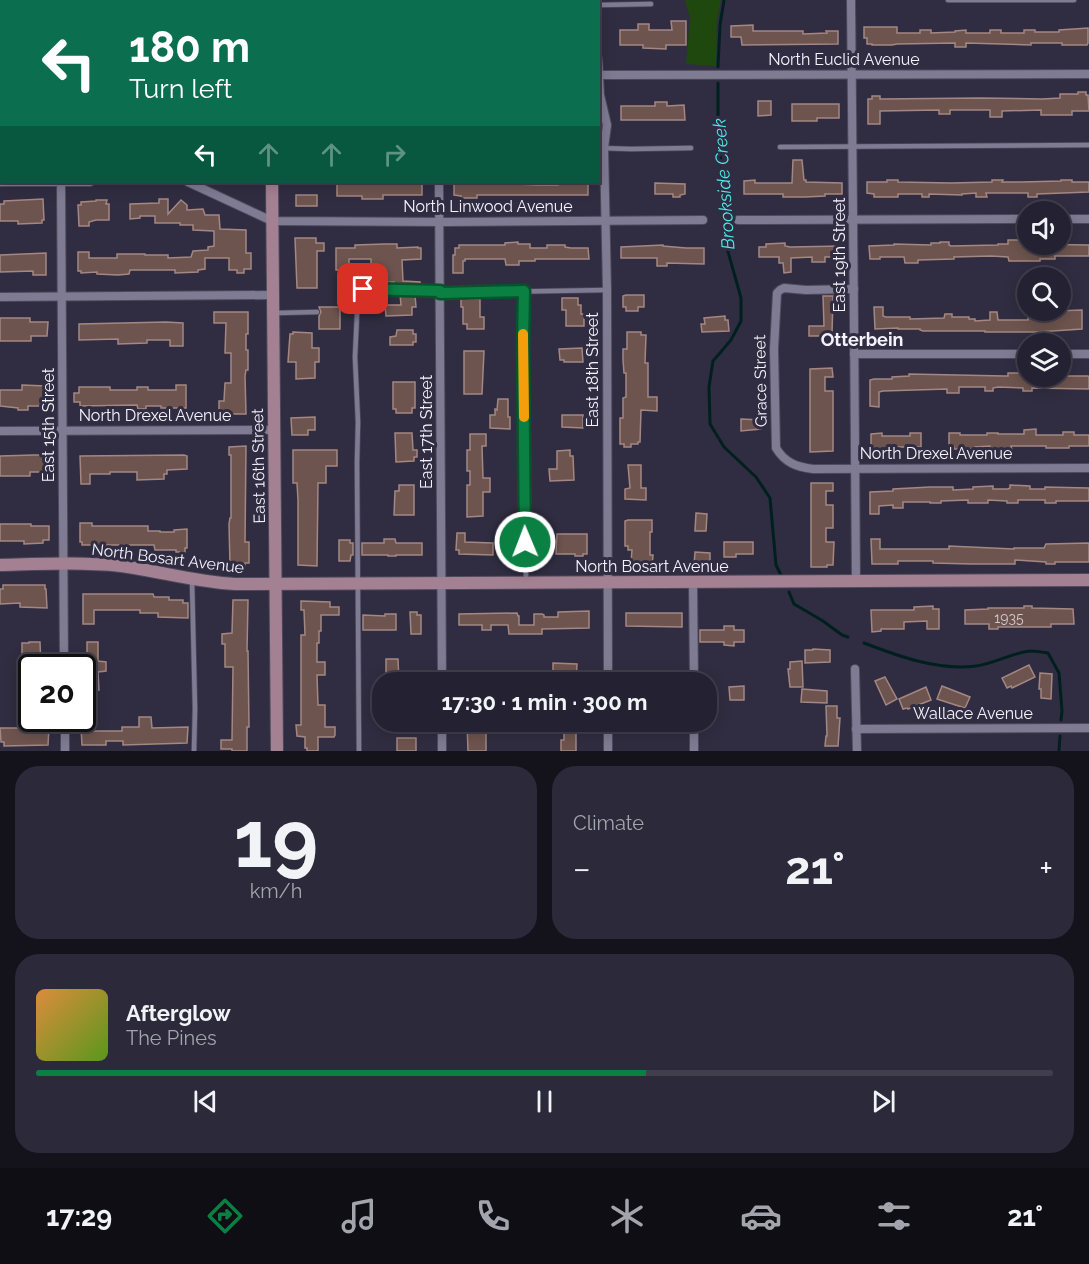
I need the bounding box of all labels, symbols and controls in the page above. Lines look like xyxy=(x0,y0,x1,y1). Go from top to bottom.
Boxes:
text: 180 m xyxy=(129,23,250,72)
icon: left xyxy=(30,24,108,102)
street label: North Euclid Avenue xyxy=(768,50,920,69)
text: Turn left xyxy=(129,73,232,104)
water label: Brookside Creek xyxy=(708,117,739,250)
icon: left xyxy=(189,138,222,171)
icon: ahead xyxy=(252,138,285,171)
icon: ahead xyxy=(315,138,348,171)
icon: right xyxy=(378,138,411,171)
street label: North Linwood Avenue xyxy=(403,197,573,216)
street label: East 19th Street xyxy=(830,197,849,312)
map controls xyxy=(1017,201,1071,387)
button: sound xyxy=(1017,201,1071,255)
pin xyxy=(337,263,388,314)
button: search xyxy=(1017,267,1071,321)
icon: arrive xyxy=(346,272,379,305)
street label: East 18th Street xyxy=(583,312,602,428)
district label: Otterbein xyxy=(821,329,903,350)
button: layers xyxy=(1017,333,1071,387)
street label: Grace Street xyxy=(750,334,771,427)
street label: East 15th Street xyxy=(39,367,58,482)
street label: East 17th Street xyxy=(417,374,436,489)
street label: North Drexel Avenue xyxy=(79,406,231,425)
street label: East 16th Street xyxy=(248,408,269,524)
street label: North Drexel Avenue xyxy=(860,444,1012,463)
position arrow xyxy=(493,510,557,574)
street label: North Bosart Avenue xyxy=(91,540,245,577)
street label: North Bosart Avenue xyxy=(575,557,729,576)
house number: 1935 xyxy=(994,610,1024,626)
speed limit sign: 20 xyxy=(18,654,96,732)
text: 17:30 · 1 min · 300 m xyxy=(441,689,648,715)
street label: Wallace Avenue xyxy=(913,704,1033,723)
text: 19 xyxy=(234,794,318,885)
text: Climate xyxy=(573,811,644,835)
text: 21° xyxy=(785,842,845,895)
text: − xyxy=(573,849,591,888)
text: + xyxy=(1039,849,1053,888)
text: km/h xyxy=(250,879,302,903)
text: Afterglow xyxy=(126,1000,231,1026)
text: The Pines xyxy=(126,1026,217,1050)
icon: previous xyxy=(189,1085,222,1118)
icon: pause xyxy=(528,1085,561,1118)
icon: next xyxy=(867,1085,900,1118)
icon: directions xyxy=(204,1195,246,1237)
icon: music xyxy=(338,1195,380,1237)
icon: phone xyxy=(472,1195,514,1237)
icon: climate xyxy=(606,1195,648,1237)
icon: car xyxy=(740,1195,782,1237)
icon: filters xyxy=(873,1195,915,1237)
text: 17:29 xyxy=(46,1201,112,1232)
text: 21° xyxy=(1007,1201,1043,1232)

